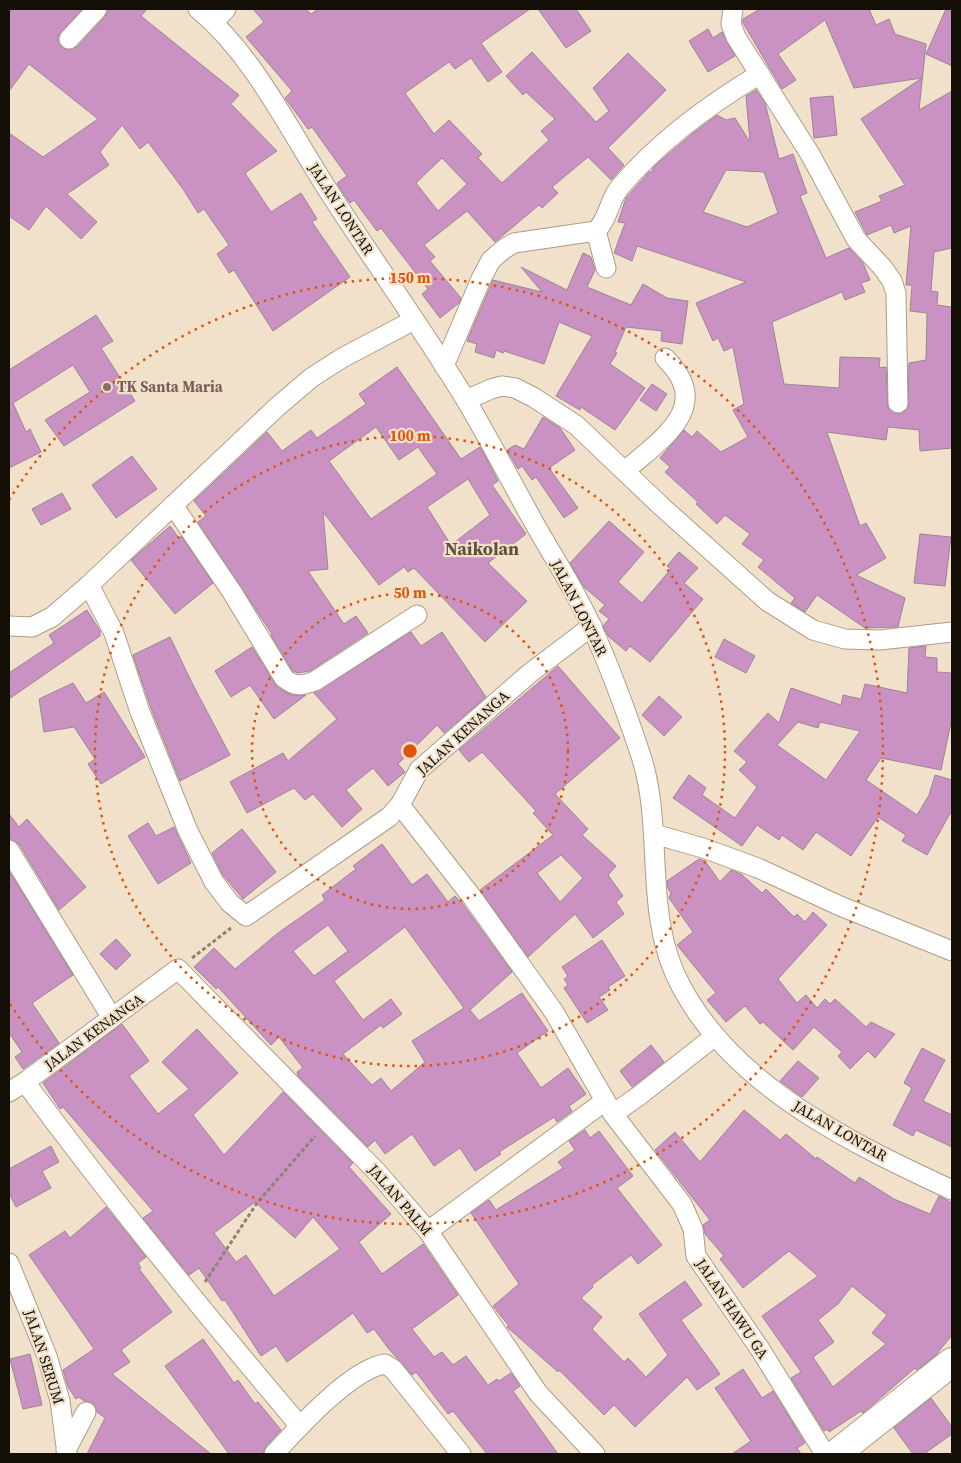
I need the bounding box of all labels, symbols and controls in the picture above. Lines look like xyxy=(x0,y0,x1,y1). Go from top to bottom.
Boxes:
street label: JALAN LONTAR xyxy=(303,158,379,259)
text: 150 m xyxy=(389,267,431,288)
place label: TK Santa Maria xyxy=(117,376,224,397)
marker: TK Santa Maria xyxy=(101,381,113,393)
text: 100 m xyxy=(389,425,431,446)
district label: Naikolan xyxy=(445,536,519,561)
street label: JALAN LONTAR xyxy=(546,555,613,660)
text: 50 m xyxy=(393,582,427,603)
street label: JALAN KENANGA xyxy=(411,685,514,781)
centre of rings xyxy=(401,742,419,760)
street label: JALAN KENANGA xyxy=(39,988,148,1075)
street label: JALAN LONTAR xyxy=(788,1095,891,1166)
street label: JALAN PALM xyxy=(363,1159,437,1240)
street label: JALAN HAWU GA xyxy=(690,1253,774,1363)
street label: JALAN SERUM xyxy=(19,1306,70,1407)

